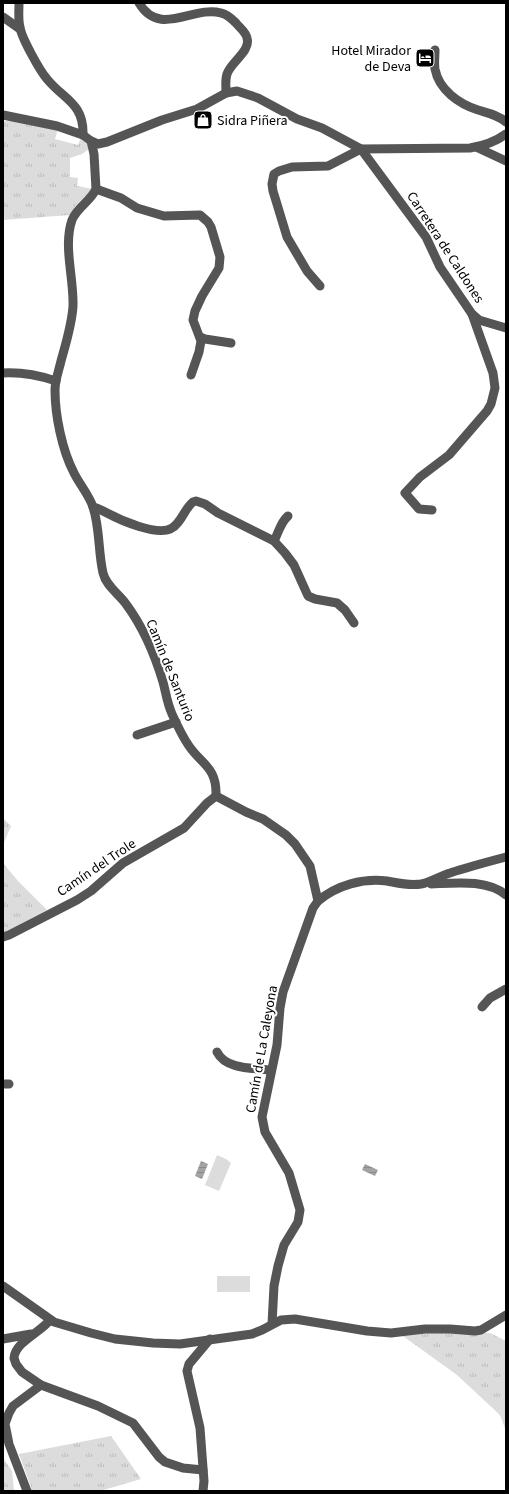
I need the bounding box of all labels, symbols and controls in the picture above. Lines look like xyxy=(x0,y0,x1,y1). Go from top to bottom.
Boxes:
place label: Hotel Mirador de Deva xyxy=(331,41,411,77)
hotel icon: Hotel Mirador de Deva xyxy=(414,47,436,69)
shop icon: Sidra Piñera xyxy=(192,109,214,131)
place label: Sidra Piñera xyxy=(217,111,288,131)
street label: Carretera de Caldones xyxy=(402,188,489,307)
street label: Camín de Santurio xyxy=(140,616,200,724)
street label: Camín del Trole xyxy=(53,834,140,902)
street label: Camín de La Caleyona xyxy=(241,984,283,1115)

